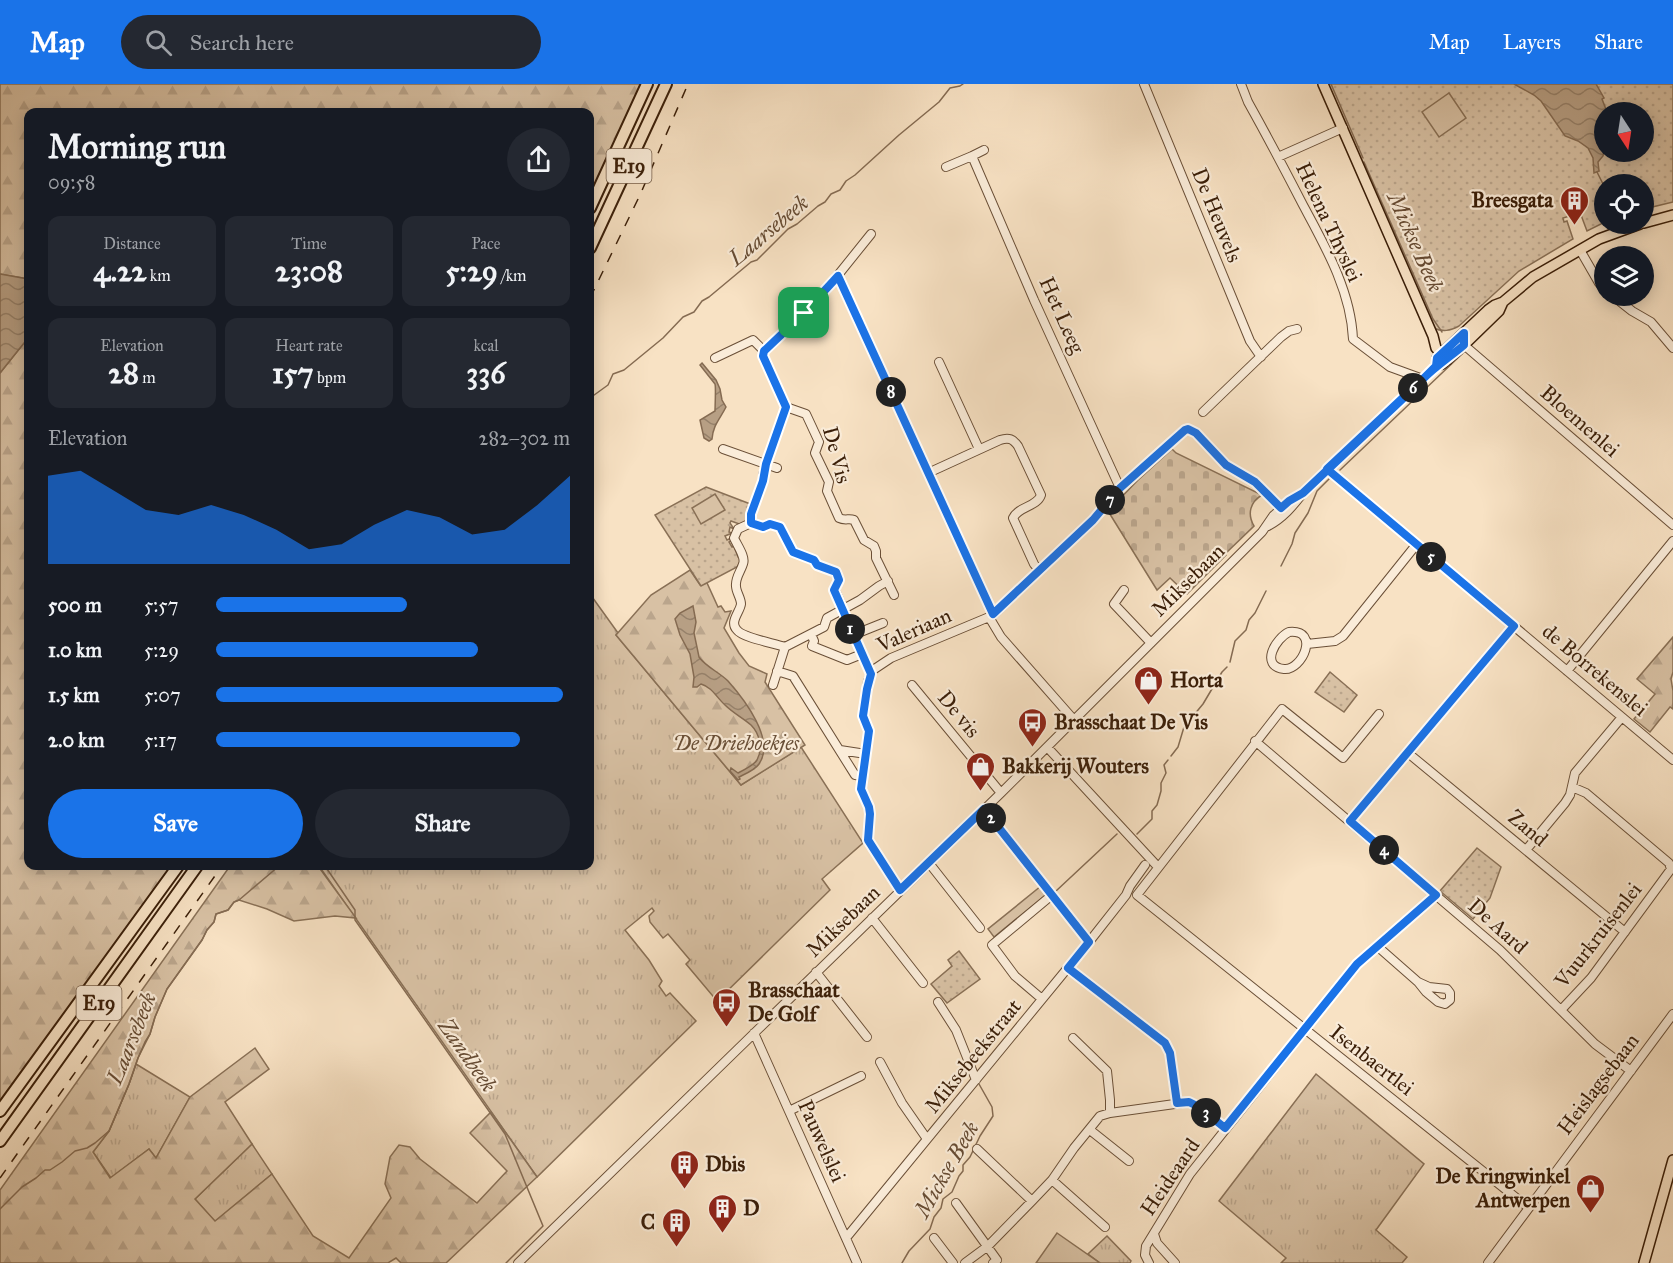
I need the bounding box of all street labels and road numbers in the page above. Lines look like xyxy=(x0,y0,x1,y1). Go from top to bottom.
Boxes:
road number: E19 xyxy=(606,149,652,183)
street label: Helena Thyslei xyxy=(1290,158,1368,286)
street label: De Heuvels xyxy=(1186,164,1248,266)
street label: Het Leeg xyxy=(1034,273,1091,358)
street label: Bloemenlei xyxy=(1535,379,1625,463)
street label: De Vis xyxy=(817,424,857,486)
street label: Miksebaan xyxy=(1146,538,1230,622)
street label: Valeriaan xyxy=(872,602,955,658)
street label: de Borrekenslei xyxy=(1537,618,1653,722)
street label: De vis xyxy=(932,685,986,743)
street label: Zand xyxy=(1503,804,1554,852)
street label: Vuurkruisenlei xyxy=(1548,877,1647,994)
street label: Miksebaan xyxy=(801,879,885,963)
street label: De Aard xyxy=(1463,893,1533,960)
road number: E19 xyxy=(76,986,122,1020)
street label: Miksebeekstraat xyxy=(919,993,1027,1118)
street label: Isenbaertlei xyxy=(1325,1019,1419,1101)
street label: Heislagsebaan xyxy=(1551,1028,1645,1140)
street label: Pauwelslei xyxy=(792,1096,852,1186)
street label: Heideaard xyxy=(1135,1133,1206,1221)

